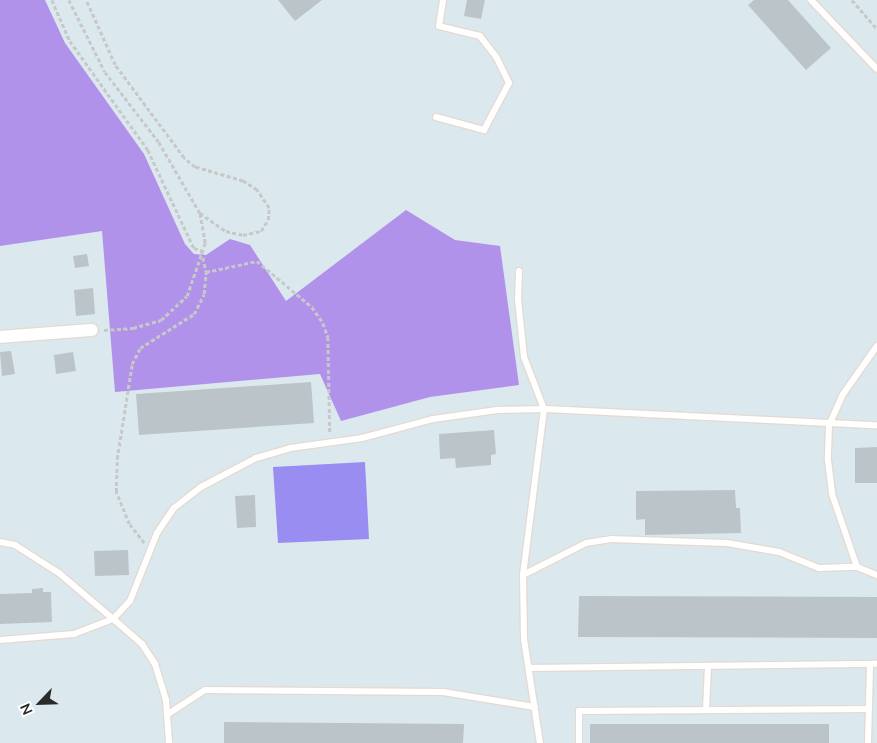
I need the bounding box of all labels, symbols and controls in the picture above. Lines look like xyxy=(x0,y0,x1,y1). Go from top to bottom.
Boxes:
north arrow xyxy=(15,678,65,728)
text: N xyxy=(16,701,37,718)

